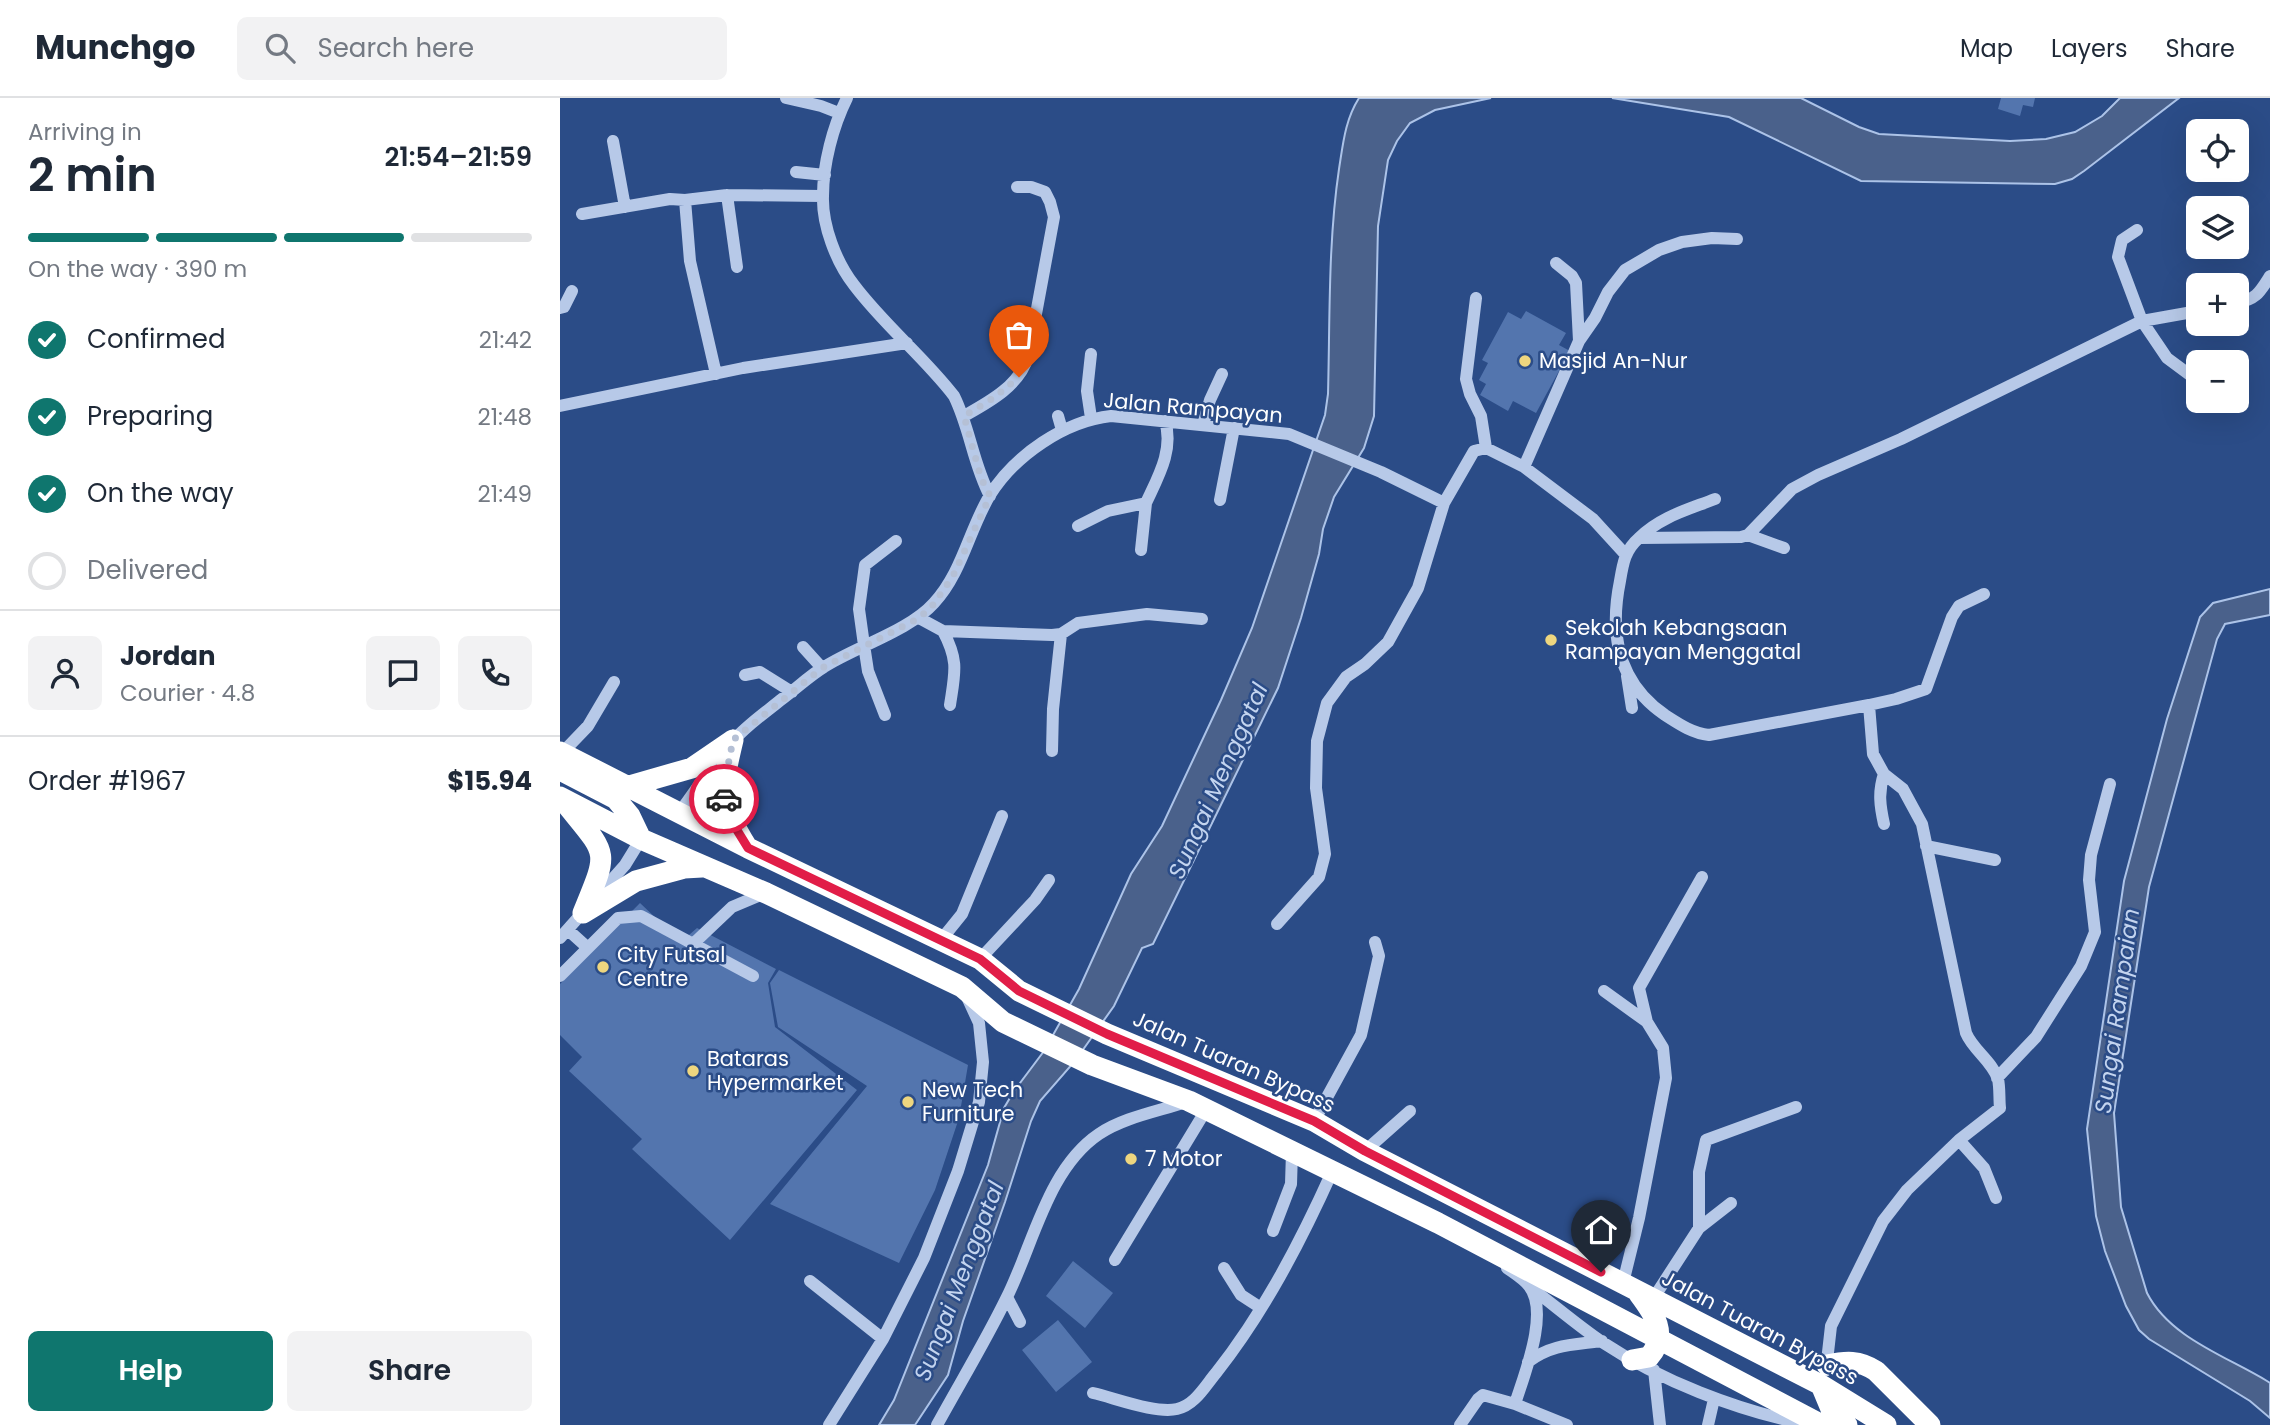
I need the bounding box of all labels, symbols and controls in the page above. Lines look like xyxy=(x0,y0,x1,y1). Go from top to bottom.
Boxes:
search box xyxy=(237,17,727,80)
text: Munchgo xyxy=(35,24,195,71)
icon: search xyxy=(261,29,299,67)
text: Search here xyxy=(317,30,474,66)
text: Map xyxy=(1960,32,2013,65)
text: Layers xyxy=(2051,32,2127,65)
text: Share xyxy=(2165,32,2235,65)
text: Arriving in xyxy=(28,116,142,148)
map controls xyxy=(2186,119,2249,413)
button: locate xyxy=(2186,119,2249,182)
text: 21:54–21:59 xyxy=(384,139,532,175)
text: 2 min xyxy=(28,143,157,207)
button: layers xyxy=(2186,196,2249,259)
text: On the way · 390 m xyxy=(28,253,247,285)
button: + xyxy=(2186,273,2249,336)
pin xyxy=(989,305,1049,377)
icon: bag xyxy=(1000,316,1038,354)
icon: check xyxy=(28,321,66,359)
text: Confirmed xyxy=(87,321,225,357)
text: 21:42 xyxy=(479,324,532,356)
place label: Masjid An-Nur xyxy=(1539,346,1688,375)
button: − xyxy=(2186,350,2249,413)
marker: Masjid An-Nur xyxy=(1517,353,1533,369)
street label: Jalan Rampayan xyxy=(1102,385,1284,430)
icon: check xyxy=(28,398,66,436)
text: Preparing xyxy=(87,398,213,434)
text: 21:48 xyxy=(478,401,532,433)
icon: check xyxy=(28,475,66,513)
text: On the way xyxy=(87,475,234,511)
text: 21:49 xyxy=(478,478,532,510)
text: Delivered xyxy=(87,552,208,588)
place label: Sekolah Kebangsaan Rampayan Menggatal xyxy=(1565,613,1801,666)
marker: Sekolah Kebangsaan Rampayan Menggatal xyxy=(1543,632,1559,648)
button: person xyxy=(28,636,102,710)
button: chat xyxy=(366,636,440,710)
button: phone xyxy=(458,636,532,710)
text: Jordan xyxy=(120,638,216,674)
text: Courier · 4.8 xyxy=(120,677,255,709)
water label: Sungai Menggatal xyxy=(1160,678,1276,884)
text: Order #1967 xyxy=(28,763,186,799)
text: $15.94 xyxy=(447,763,532,799)
courier xyxy=(689,764,759,834)
icon: car xyxy=(705,780,743,818)
water label: Sungai Rampaian xyxy=(2087,906,2147,1116)
place label: City Futsal Centre xyxy=(617,940,725,993)
marker: City Futsal Centre xyxy=(595,959,611,975)
street label: Jalan Tuaran Bypass xyxy=(1128,1004,1340,1119)
place label: Bataras Hypermarket xyxy=(707,1044,844,1097)
marker: Bataras Hypermarket xyxy=(685,1063,701,1079)
place label: New Tech Furniture xyxy=(922,1075,1023,1128)
marker: New Tech Furniture xyxy=(900,1094,916,1110)
place label: 7 Motor xyxy=(1145,1144,1223,1173)
marker: 7 Motor xyxy=(1123,1151,1139,1167)
water label: Sungai Menggatal xyxy=(906,1176,1012,1385)
pin xyxy=(1571,1200,1631,1272)
icon: home xyxy=(1582,1211,1620,1249)
street label: Jalan Tuaran Bypass xyxy=(1657,1263,1864,1392)
button: Help xyxy=(28,1331,273,1411)
button: Share xyxy=(287,1331,532,1411)

